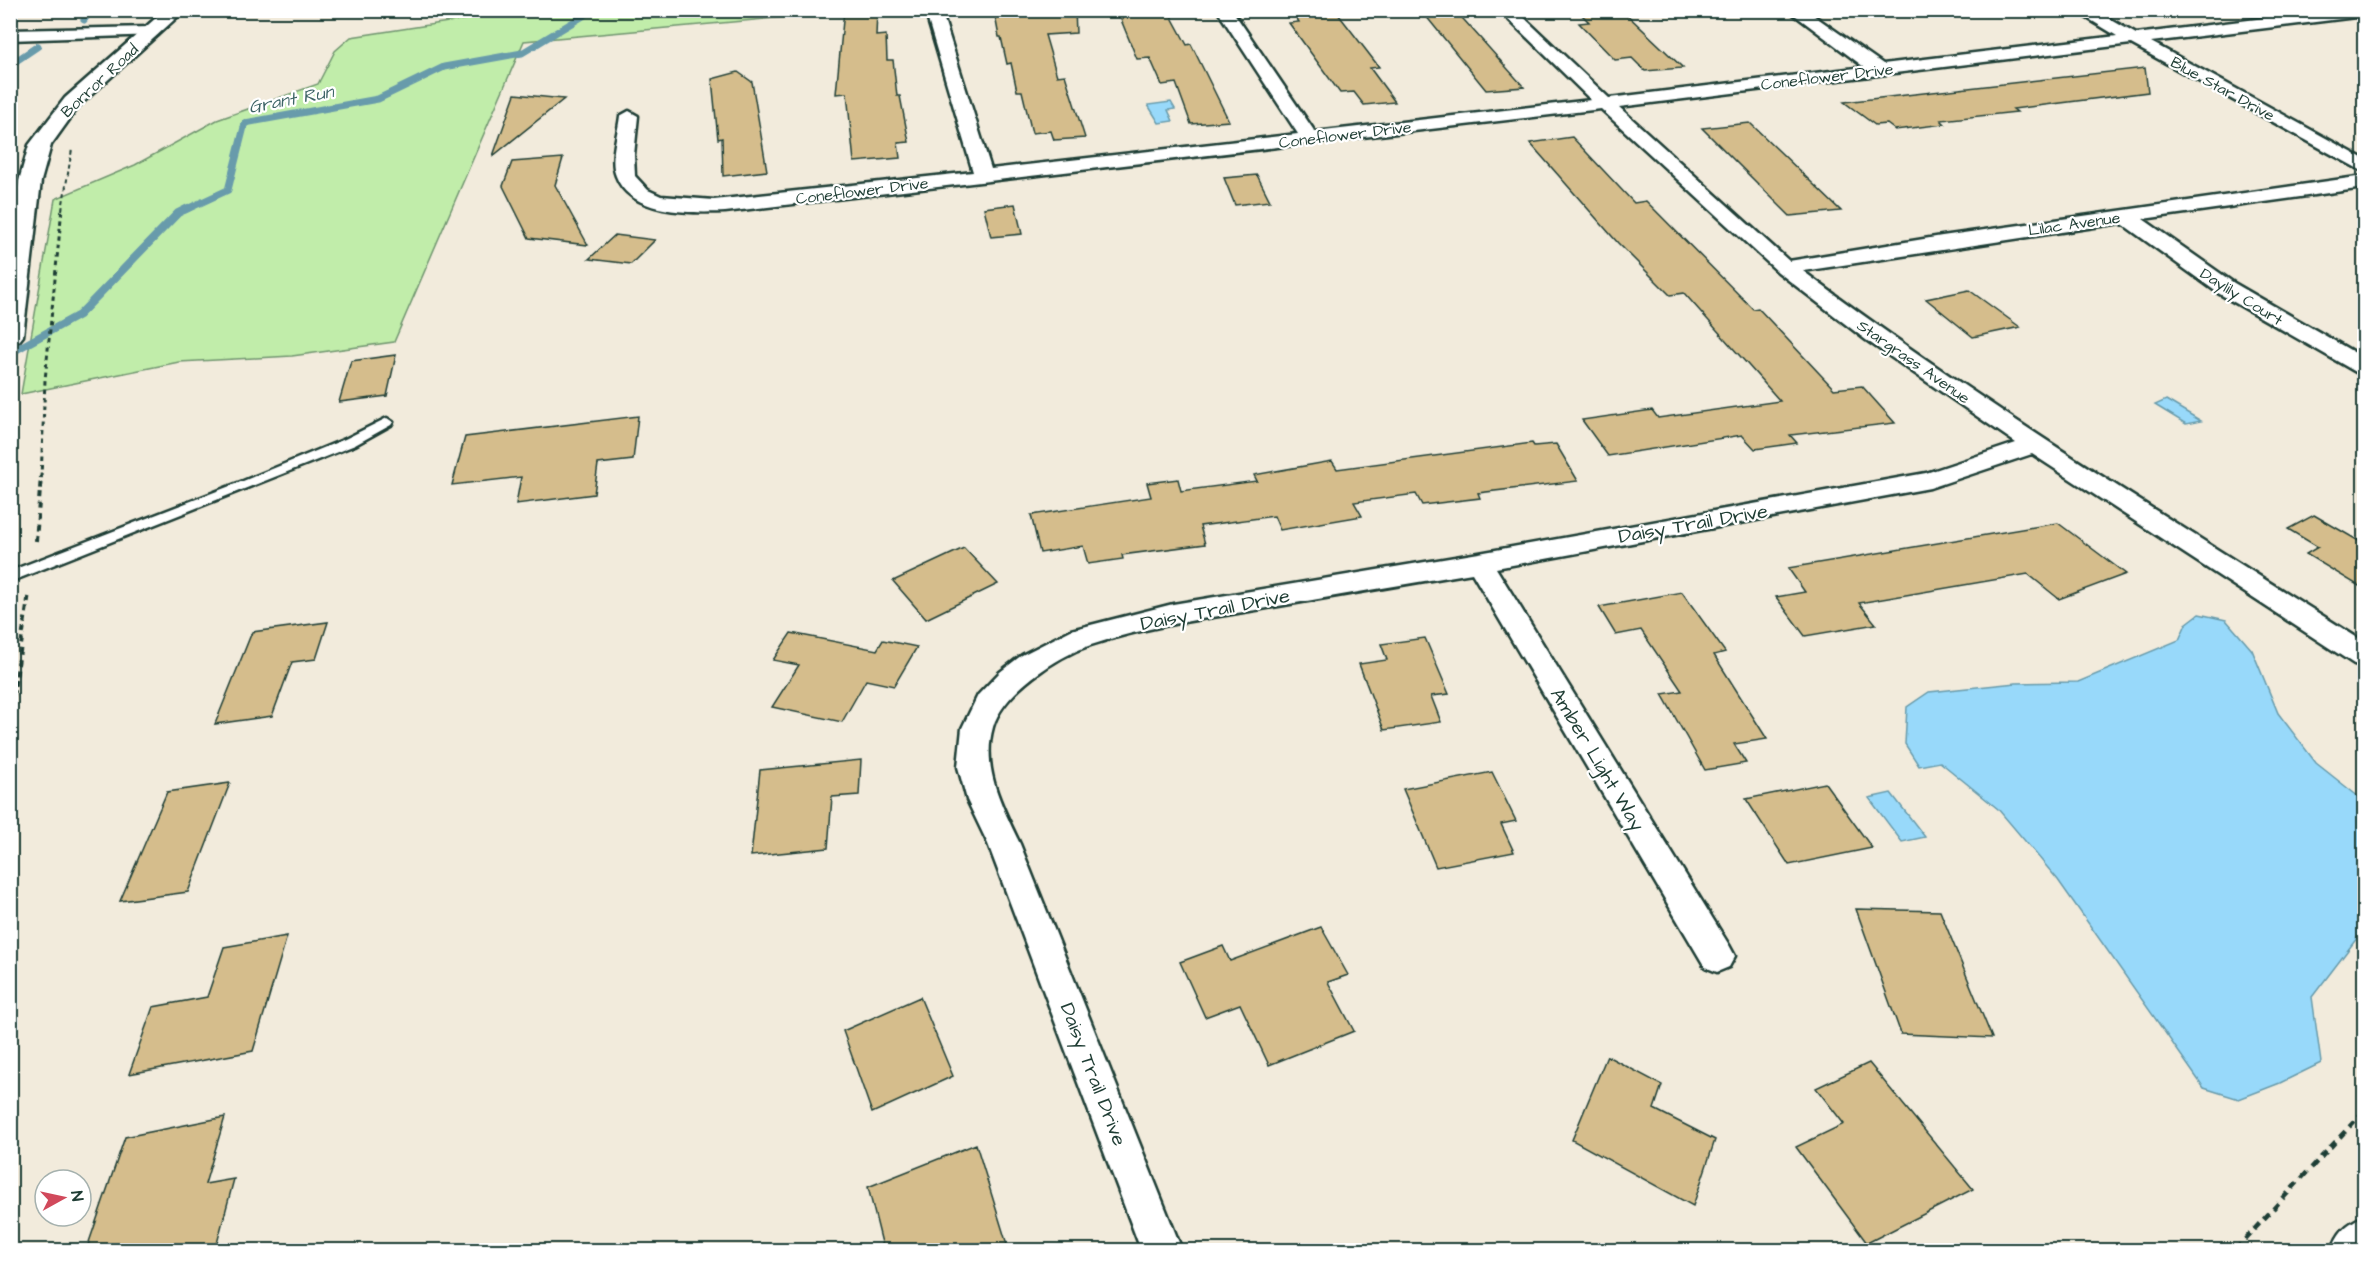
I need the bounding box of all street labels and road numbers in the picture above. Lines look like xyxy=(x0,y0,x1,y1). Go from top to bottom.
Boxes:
street label: Borror Road xyxy=(56,39,143,123)
street label: Blue Star Drive xyxy=(2167,51,2279,127)
street label: Coneflower Drive xyxy=(1760,58,1895,96)
street label: Coneflower Drive xyxy=(1278,116,1413,154)
street label: Coneflower Drive xyxy=(795,172,930,210)
street label: Lilac Avenue xyxy=(2027,207,2122,241)
street label: Daylily Court xyxy=(2195,263,2287,332)
street label: Stargrass Avenue xyxy=(1852,315,1975,410)
street label: Daisy Trail Drive xyxy=(1616,497,1770,552)
street label: Daisy Trail Drive xyxy=(1138,582,1292,639)
street label: Amber Light Way xyxy=(1542,683,1651,837)
street label: Daisy Trail Drive xyxy=(1052,999,1133,1151)

